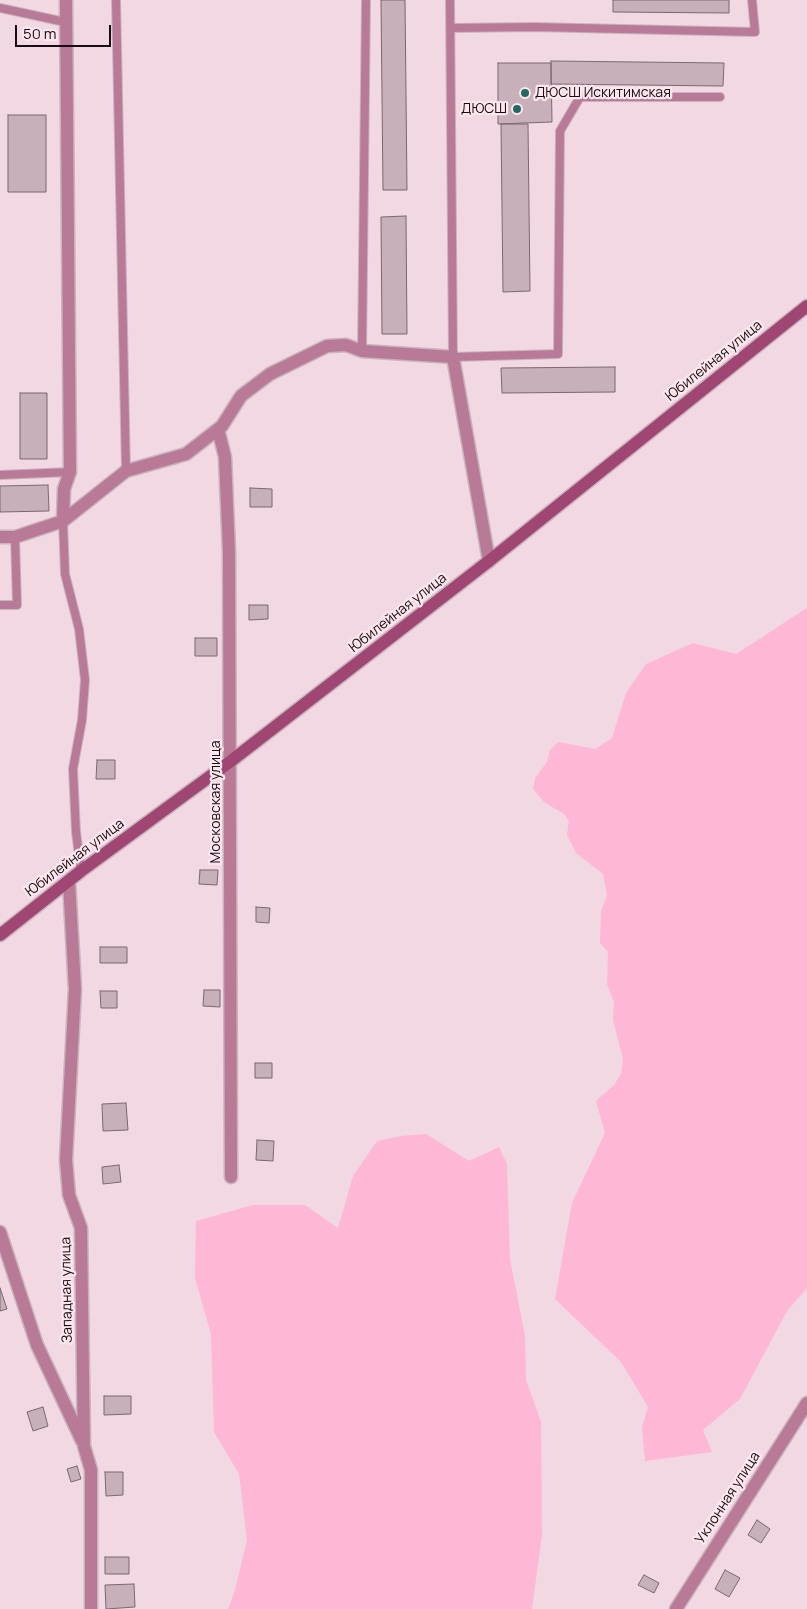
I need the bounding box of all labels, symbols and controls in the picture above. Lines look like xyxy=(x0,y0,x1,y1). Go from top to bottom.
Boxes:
scale bar xyxy=(18,15,114,47)
text: 50 m xyxy=(23,23,57,44)
place label: ДЮСШ Искитимская xyxy=(535,85,671,101)
marker: ДЮСШ Искитимская xyxy=(519,87,531,99)
place label: ДЮСШ xyxy=(461,101,507,117)
marker: ДЮСШ xyxy=(511,103,523,115)
street label: Юбилейная улица xyxy=(662,317,766,405)
street label: Юбилейная улица xyxy=(346,570,450,656)
street label: Московская улица xyxy=(208,741,224,863)
street label: Юбилейная улица xyxy=(22,815,128,901)
street label: Западная улица xyxy=(58,1237,76,1343)
street label: Уклонная улица xyxy=(692,1449,764,1547)

